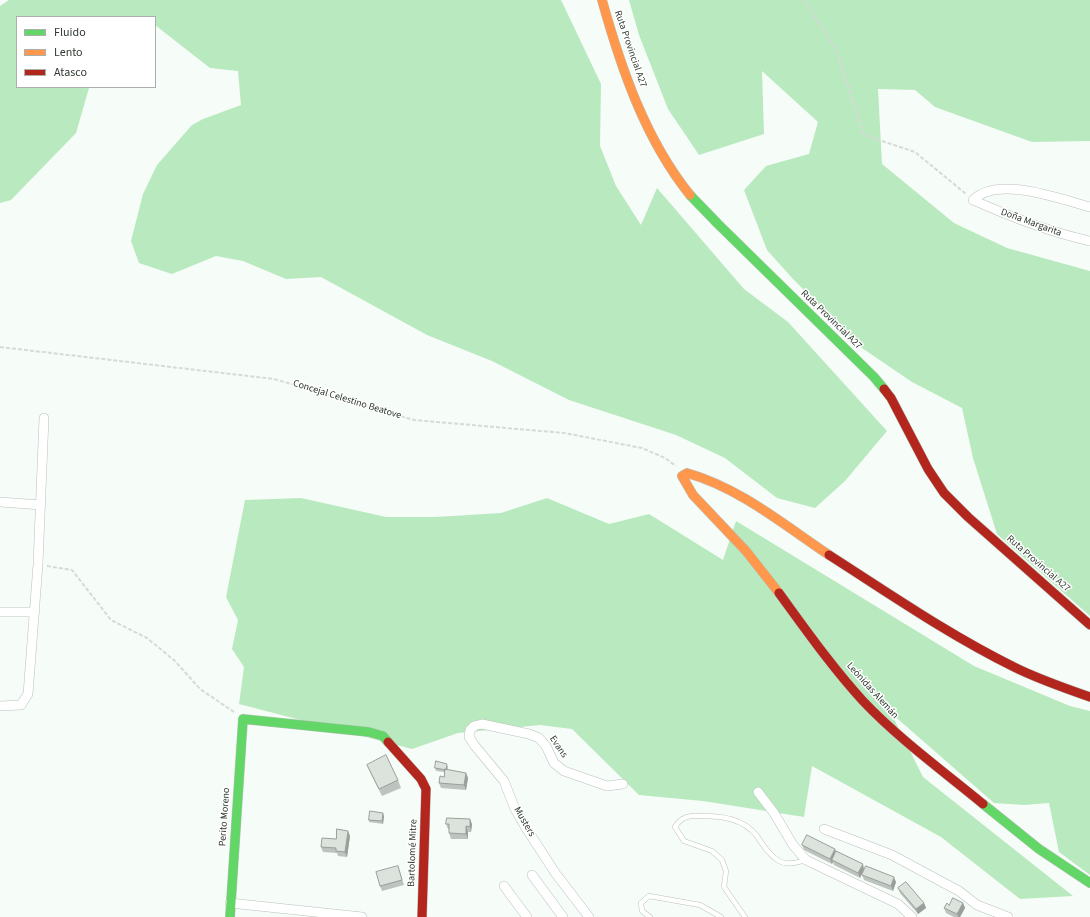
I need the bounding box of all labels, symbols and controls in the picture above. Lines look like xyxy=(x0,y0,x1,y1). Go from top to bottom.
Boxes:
street label: Ruta Provincial A27 xyxy=(611,9,649,89)
legend xyxy=(16,16,156,88)
text: Fluido xyxy=(54,24,86,41)
text: Lento xyxy=(54,44,83,61)
text: Atasco xyxy=(54,64,87,81)
street label: Doña Margarita xyxy=(999,206,1063,240)
street label: Ruta Provincial A27 xyxy=(798,288,864,352)
street label: Concejal Celestino Beatove xyxy=(291,378,403,422)
street label: Ruta Provincial A27 xyxy=(1004,533,1072,595)
street label: Leónidas Alemán xyxy=(844,660,900,722)
street label: Evans xyxy=(546,734,570,760)
street label: Perito Moreno xyxy=(217,787,233,847)
street label: Musters xyxy=(511,805,537,839)
street label: Bartolomé Mitre xyxy=(406,819,420,887)

